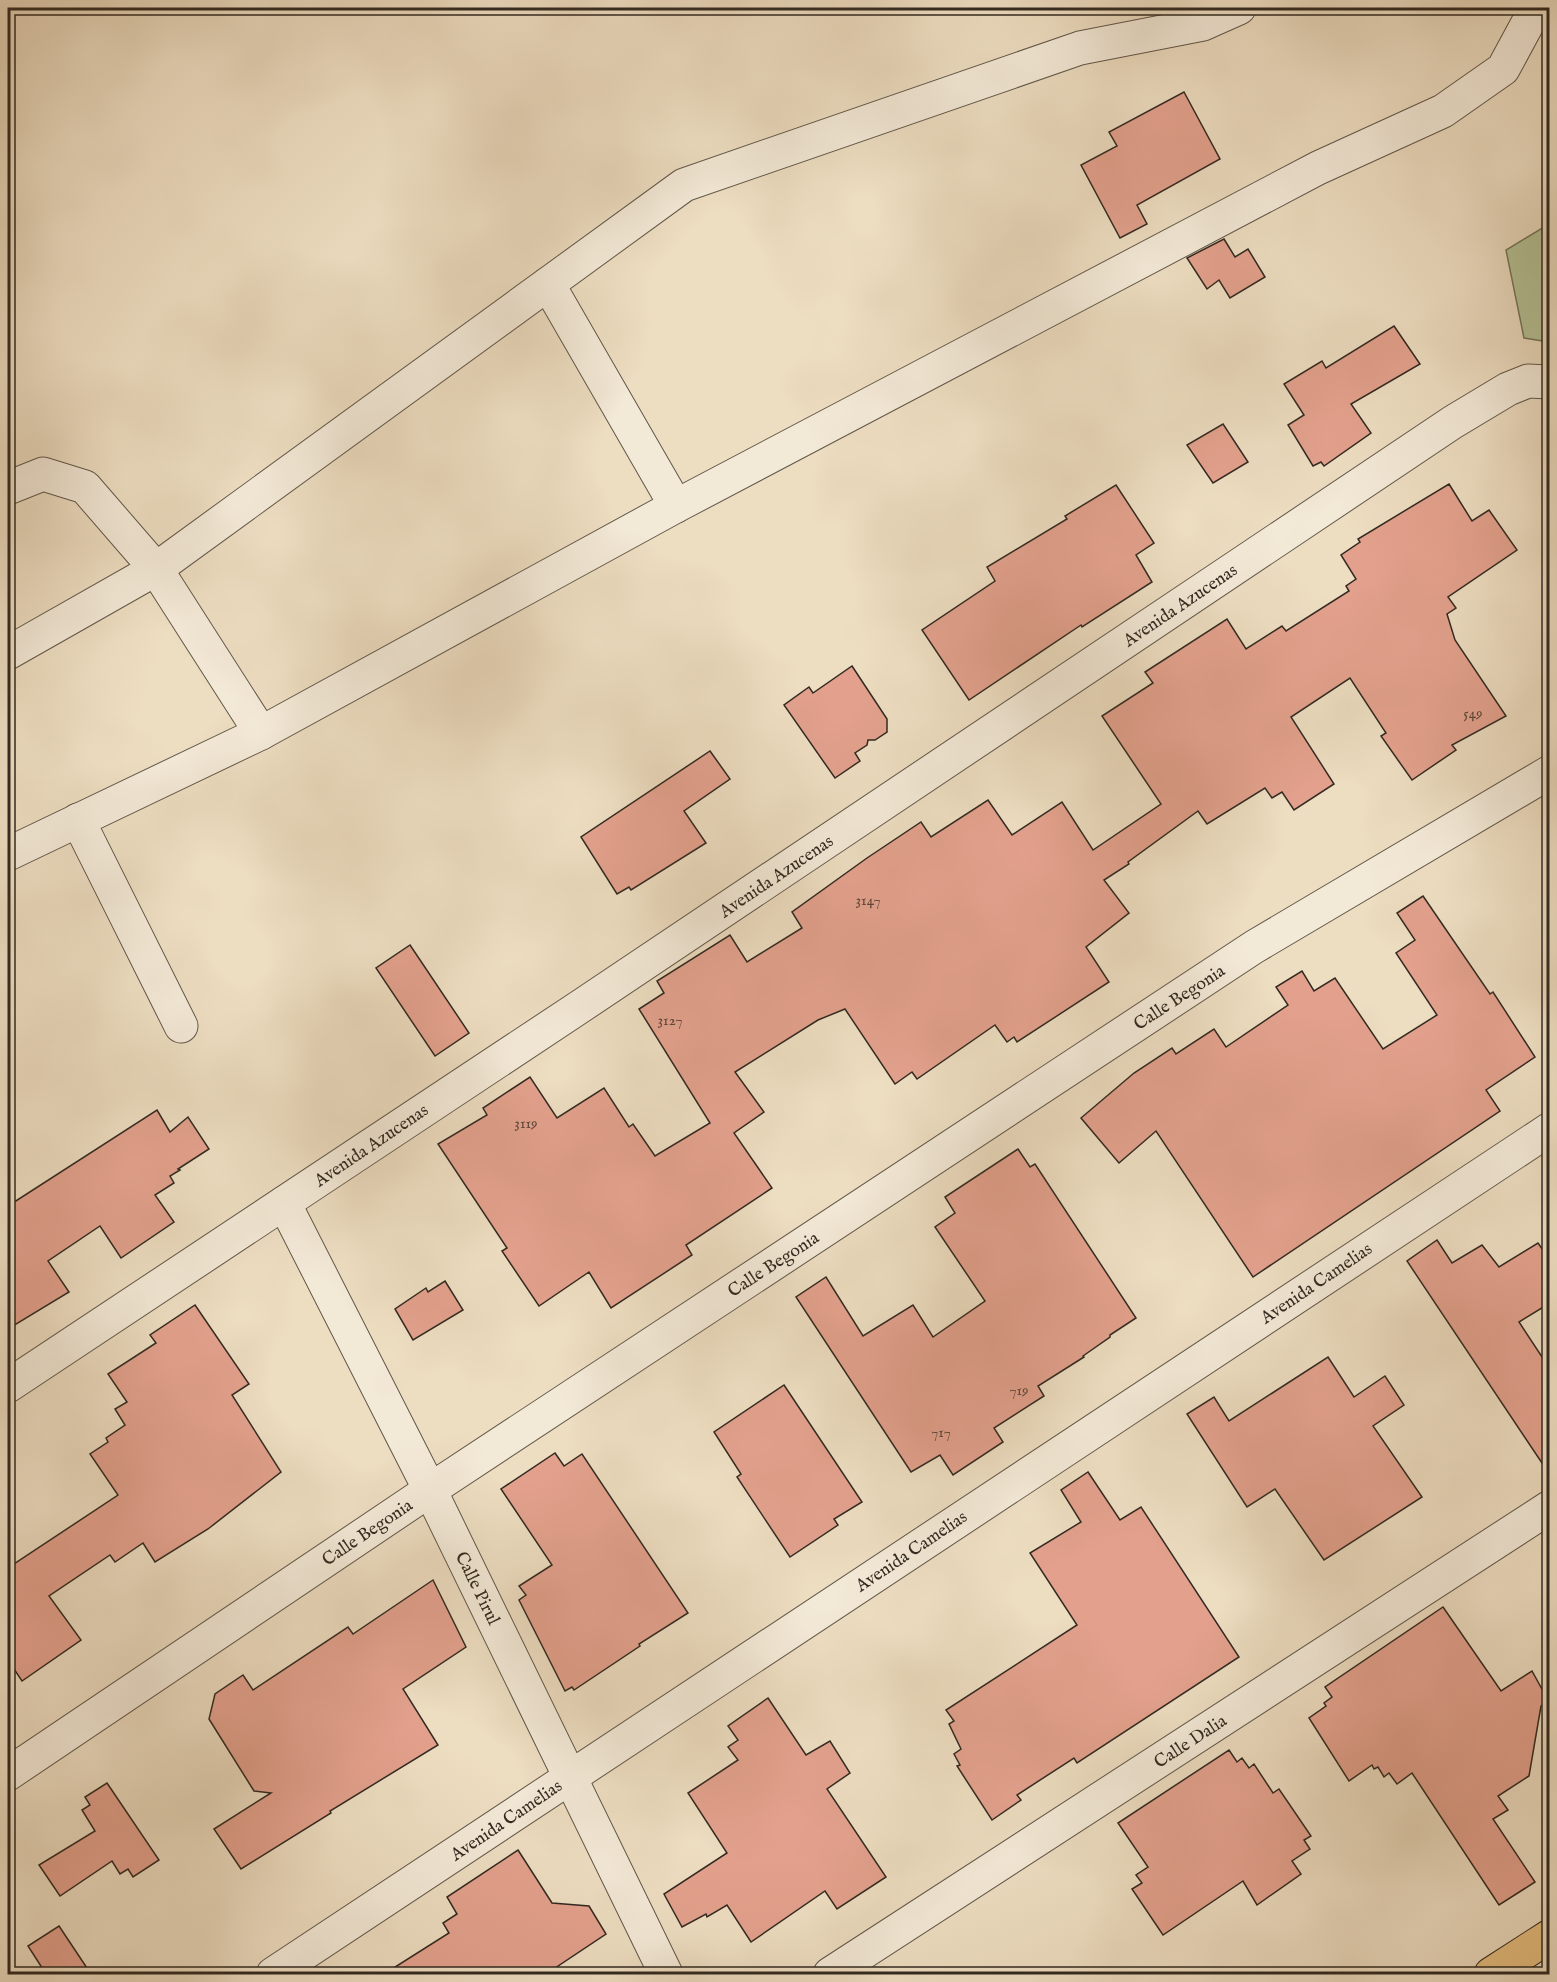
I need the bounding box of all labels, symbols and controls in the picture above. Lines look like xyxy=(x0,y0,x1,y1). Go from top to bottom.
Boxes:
street label: Avenida Azucenas xyxy=(1118,559,1242,654)
house number: 549 xyxy=(1463,704,1483,723)
street label: Avenida Azucenas xyxy=(714,830,838,925)
house number: 3147 xyxy=(855,891,881,910)
street label: Calle Begonia xyxy=(1130,960,1230,1036)
house number: 3127 xyxy=(657,1011,683,1030)
street label: Avenida Azucenas xyxy=(309,1099,433,1194)
house number: 3119 xyxy=(514,1114,538,1133)
street label: Calle Begonia xyxy=(724,1227,824,1303)
street label: Avenida Camelias xyxy=(1256,1238,1377,1331)
house number: 719 xyxy=(1009,1381,1029,1400)
house number: 717 xyxy=(931,1423,951,1442)
street label: Calle Begonia xyxy=(318,1494,418,1572)
street label: Avenida Camelias xyxy=(851,1506,972,1599)
street label: Calle Pirul xyxy=(449,1548,504,1629)
street label: Calle Dalia xyxy=(1150,1710,1232,1774)
street label: Avenida Camelias xyxy=(446,1775,567,1868)

